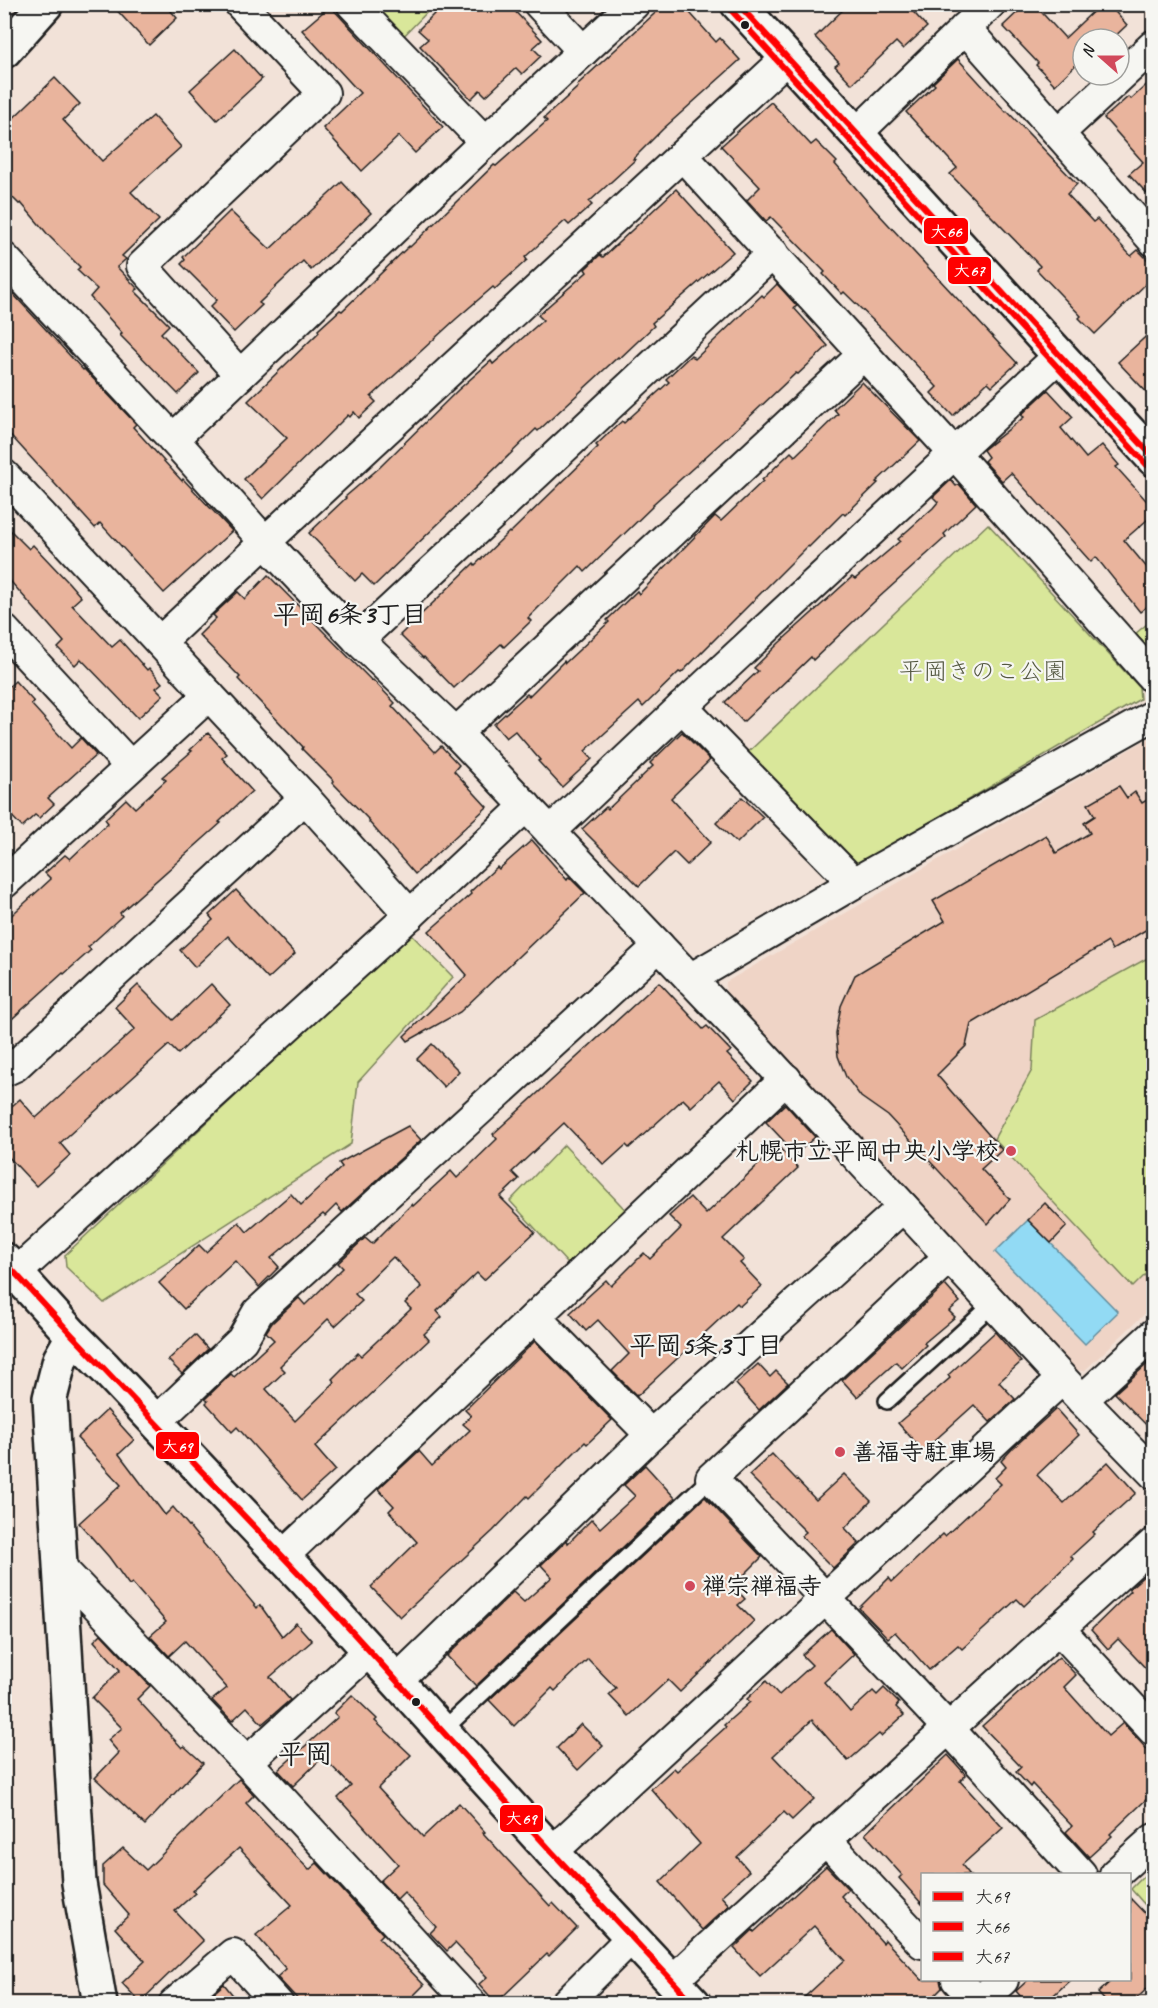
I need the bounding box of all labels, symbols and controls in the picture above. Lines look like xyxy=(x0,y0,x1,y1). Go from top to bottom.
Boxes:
unlabelled marker xyxy=(739,19,751,31)
north arrow xyxy=(1071,27,1131,87)
text: N xyxy=(1077,41,1100,60)
line badge: 大66 xyxy=(923,217,969,245)
text: 大66 xyxy=(930,222,963,242)
line badge: 大67 xyxy=(947,256,992,285)
text: 大67 xyxy=(954,261,986,281)
district label: 平岡6条3丁目 xyxy=(273,598,427,631)
park label: 平岡きのこ公園 xyxy=(899,656,1067,686)
place label: 札幌市立平岡中央小学校 xyxy=(735,1136,999,1166)
marker: 札幌市立平岡中央小学校 xyxy=(1004,1144,1018,1158)
district label: 平岡5条3丁目 xyxy=(630,1329,782,1362)
line badge: 大69 xyxy=(155,1431,200,1460)
text: 大69 xyxy=(162,1437,194,1457)
place label: 善福寺駐車場 xyxy=(852,1437,996,1467)
marker: 善福寺駐車場 xyxy=(833,1445,847,1459)
place label: 禅宗禅福寺 xyxy=(702,1571,822,1601)
marker: 禅宗禅福寺 xyxy=(683,1579,697,1593)
unlabelled marker xyxy=(410,1696,422,1708)
district label: 平岡 xyxy=(278,1737,332,1771)
line badge: 大69 xyxy=(499,1804,544,1833)
text: 大69 xyxy=(506,1809,538,1829)
legend xyxy=(921,1873,1131,1981)
text: 大69 xyxy=(975,1886,1011,1908)
text: 大66 xyxy=(975,1916,1010,1938)
text: 大67 xyxy=(975,1946,1010,1968)

